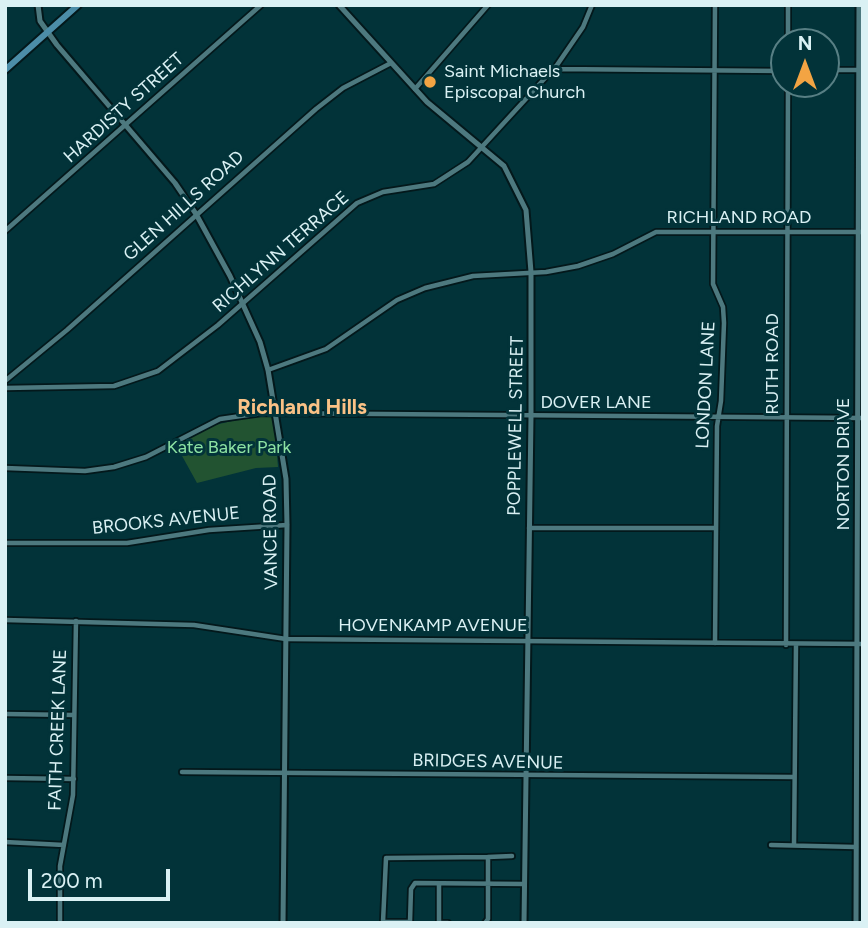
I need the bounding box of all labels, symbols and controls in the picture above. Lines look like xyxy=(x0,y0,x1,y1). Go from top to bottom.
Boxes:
north arrow xyxy=(770,28,840,98)
text: N xyxy=(798,32,812,55)
street label: HARDISTY STREET xyxy=(60,48,188,168)
place label: Saint Michaels Episcopal Church xyxy=(444,61,585,104)
marker: Saint Michaels Episcopal Church xyxy=(422,74,438,90)
street label: GLEN HILLS ROAD xyxy=(119,146,249,266)
street label: RICHLYNN TERRACE xyxy=(208,187,354,317)
street label: RICHLAND ROAD xyxy=(667,207,811,229)
street label: RUTH ROAD xyxy=(762,313,784,415)
street label: LONDON LANE xyxy=(692,321,720,449)
street label: POPPLEWELL STREET xyxy=(504,336,528,516)
street label: DOVER LANE xyxy=(540,392,652,414)
district label: Richland Hills xyxy=(237,395,367,421)
street label: NORTON DRIVE xyxy=(833,397,855,531)
park label: Kate Baker Park xyxy=(167,437,291,459)
street label: VANCE ROAD xyxy=(259,474,283,590)
street label: BROOKS AVENUE xyxy=(91,502,241,540)
street label: HOVENKAMP AVENUE xyxy=(338,615,528,637)
street label: FAITH CREEK LANE xyxy=(44,649,72,811)
street label: BRIDGES AVENUE xyxy=(412,750,564,774)
scale bar xyxy=(32,855,173,899)
text: 200 m xyxy=(41,868,103,893)

